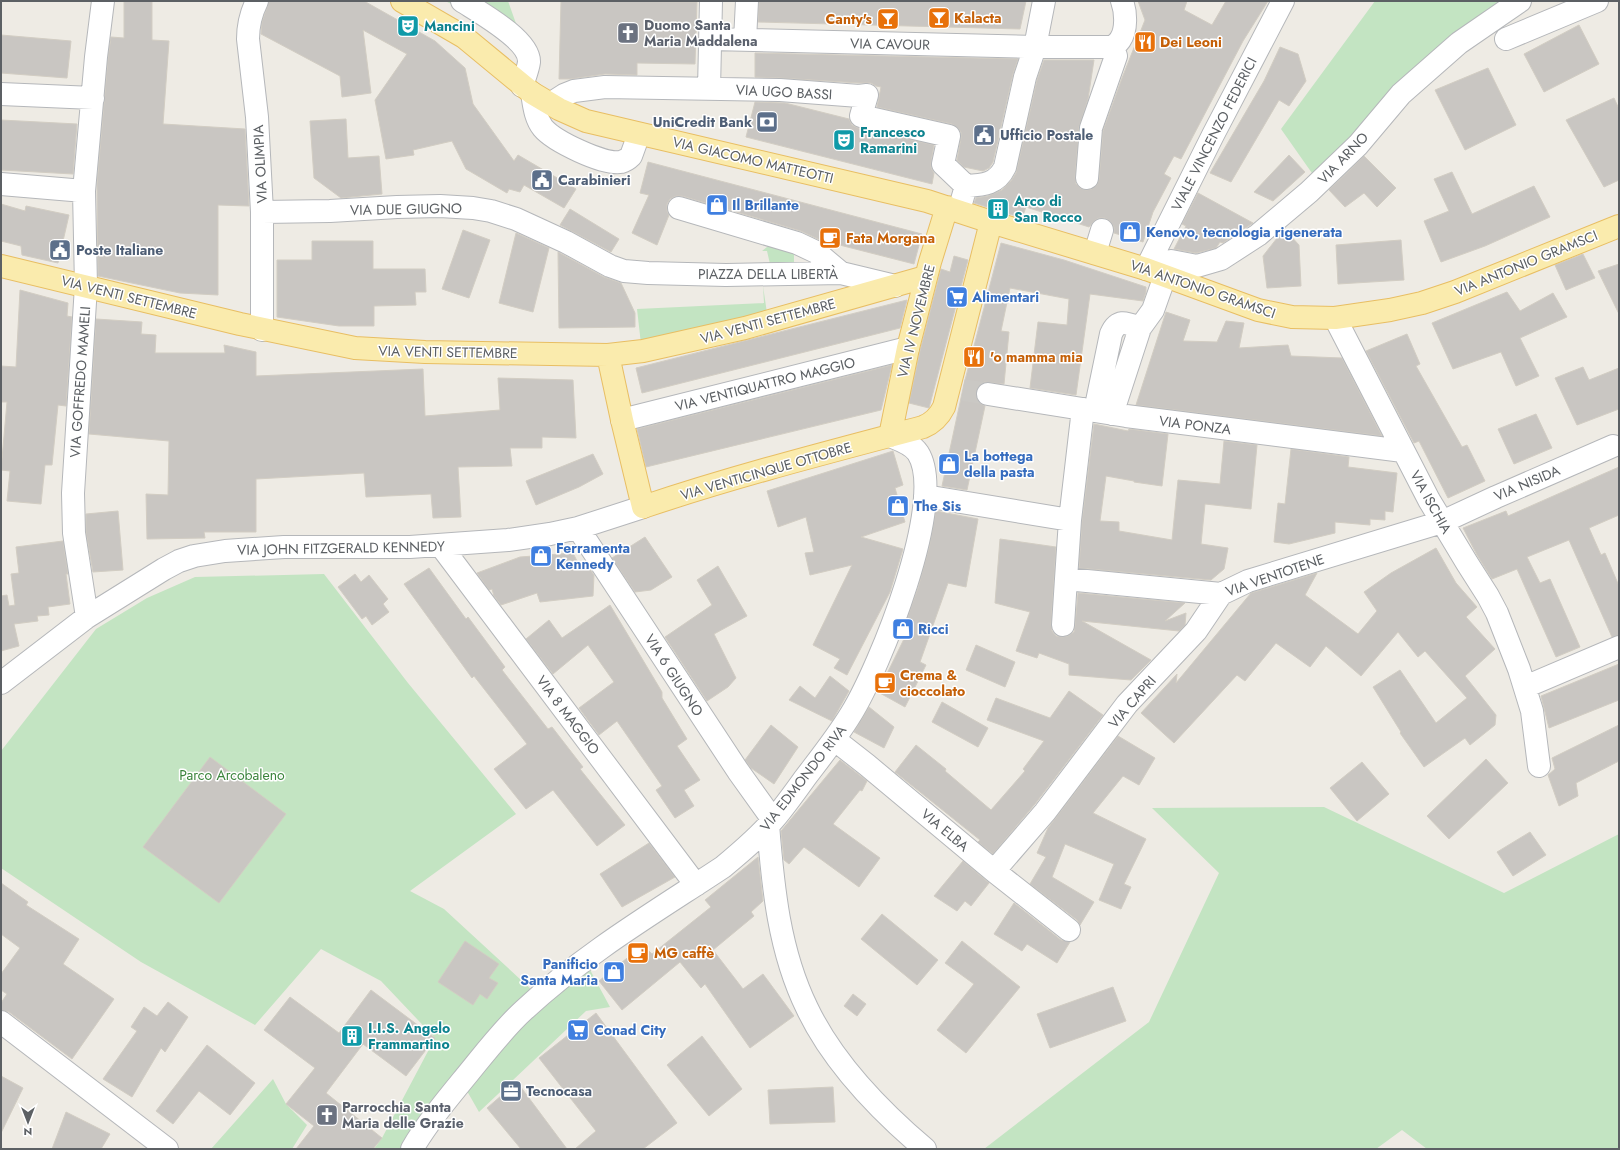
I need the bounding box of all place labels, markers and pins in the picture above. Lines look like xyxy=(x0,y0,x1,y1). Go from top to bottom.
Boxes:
bar icon: Kalacta xyxy=(926,5,952,31)
bar icon: Canty's xyxy=(875,6,901,32)
place label: Kalacta xyxy=(954,8,1002,28)
place label: Canty's xyxy=(826,9,873,29)
theatre icon: Mancini xyxy=(395,13,421,39)
place label: Duomo Santa Maria Maddalena xyxy=(644,15,758,51)
place label: Mancini xyxy=(424,16,475,36)
church icon: Duomo Santa Maria Maddalena xyxy=(615,20,641,46)
restaurant icon: Dei Leoni xyxy=(1132,29,1158,55)
place label: Dei Leoni xyxy=(1160,32,1222,52)
bank icon: UniCredit Bank xyxy=(754,109,780,135)
place label: UniCredit Bank xyxy=(653,112,752,132)
place label: Francesco Ramarini xyxy=(860,122,925,158)
public building icon: Ufficio Postale xyxy=(971,122,997,148)
place label: Ufficio Postale xyxy=(1000,125,1093,145)
theatre icon: Francesco Ramarini xyxy=(831,127,857,153)
public building icon: Carabinieri xyxy=(529,167,555,193)
place label: Carabinieri xyxy=(558,170,631,190)
place label: Arco di San Rocco xyxy=(1013,191,1082,227)
shop icon: Il Brillante xyxy=(704,192,730,218)
place label: Il Brillante xyxy=(732,195,799,215)
building icon: Arco di San Rocco xyxy=(985,196,1011,222)
shop icon: Kenovo, tecnologia rigenerata xyxy=(1117,219,1143,245)
place label: Kenovo, tecnologia rigenerata xyxy=(1146,222,1342,242)
cafe icon: Fata Morgana xyxy=(817,225,843,251)
place label: Fata Morgana xyxy=(846,228,935,248)
public building icon: Poste Italiane xyxy=(47,237,73,263)
place label: Poste Italiane xyxy=(76,240,163,260)
supermarket icon: Alimentari xyxy=(944,284,970,310)
place label: Alimentari xyxy=(971,287,1039,307)
restaurant icon: 'o mamma mia xyxy=(961,344,987,370)
place label: 'o mamma mia xyxy=(990,347,1083,367)
place label: La bottega della pasta xyxy=(964,446,1035,482)
shop icon: La bottega della pasta xyxy=(936,451,962,477)
shop icon: The Sis xyxy=(885,493,911,519)
place label: The Sis xyxy=(914,496,962,516)
place label: Ferramenta Kennedy xyxy=(556,538,630,574)
shop icon: Ferramenta Kennedy xyxy=(528,543,554,569)
shop icon: Ricci xyxy=(890,616,916,642)
place label: Ricci xyxy=(918,619,949,639)
place label: Crema & cioccolato xyxy=(900,665,965,701)
cafe icon: Crema & cioccolato xyxy=(872,670,898,696)
cafe icon: MG caffè xyxy=(625,940,651,966)
place label: MG caffè xyxy=(654,943,714,963)
place label: Panificio Santa Maria xyxy=(520,954,598,990)
shop icon: Panificio Santa Maria xyxy=(601,959,627,985)
supermarket icon: Conad City xyxy=(565,1017,591,1043)
place label: I.I.S. Angelo Frammartino xyxy=(368,1018,450,1054)
place label: Conad City xyxy=(594,1020,667,1040)
building icon: I.I.S. Angelo Frammartino xyxy=(339,1023,365,1049)
office icon: Tecnocasa xyxy=(498,1078,524,1104)
place label: Tecnocasa xyxy=(526,1081,592,1101)
place label: Parrocchia Santa Maria delle Grazie xyxy=(342,1097,464,1133)
church icon: Parrocchia Santa Maria delle Grazie xyxy=(314,1102,340,1128)

